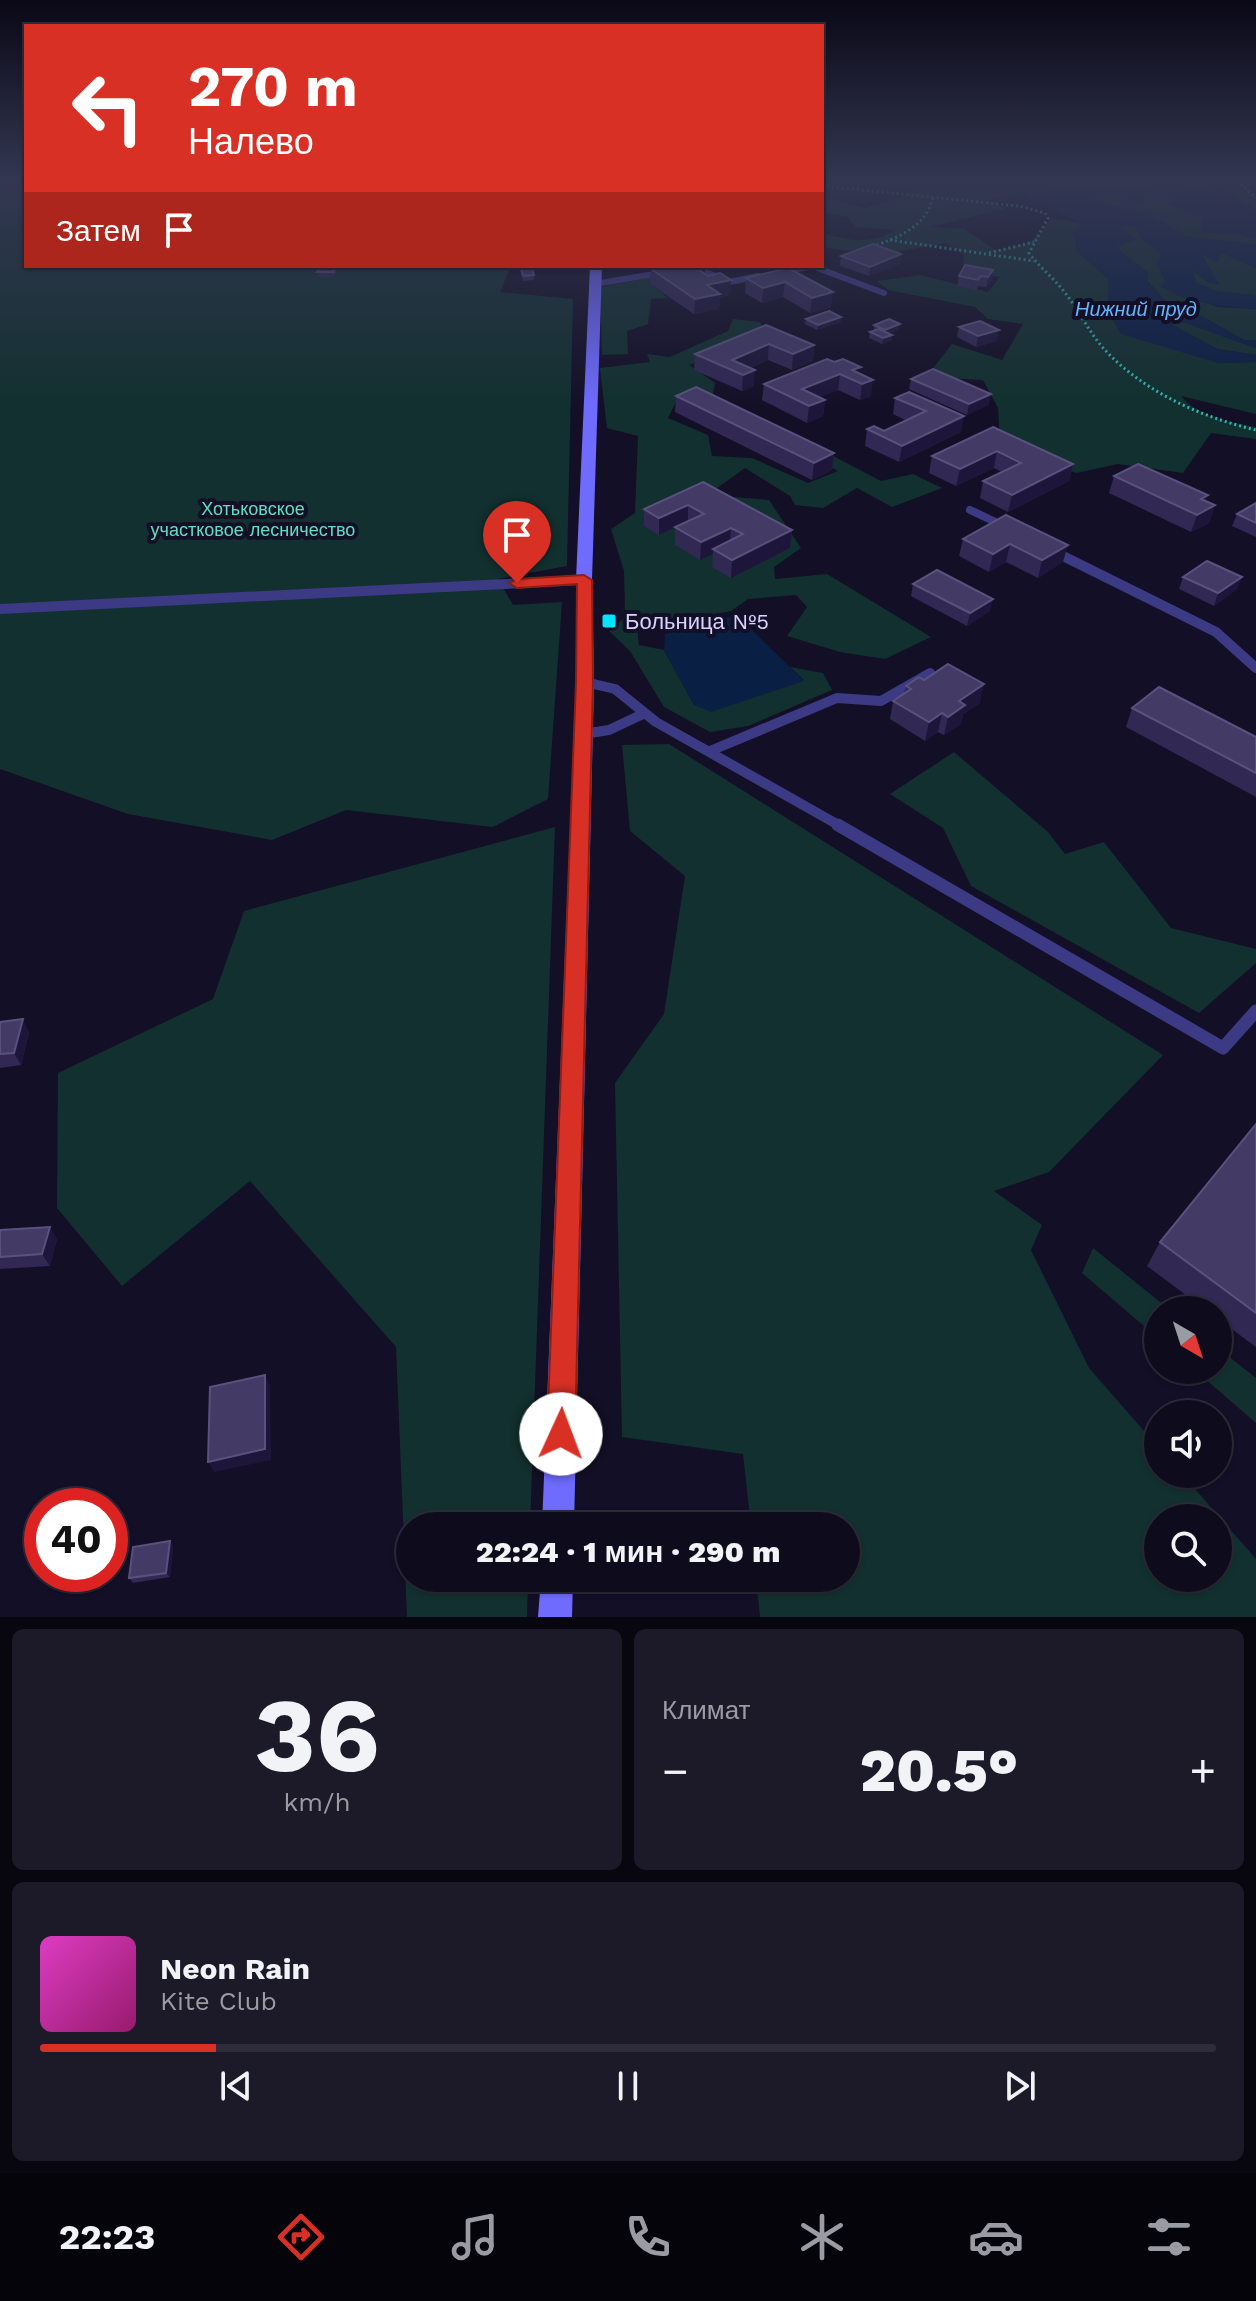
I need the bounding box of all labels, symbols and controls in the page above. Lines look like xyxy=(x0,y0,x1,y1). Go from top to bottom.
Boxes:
text: 270 m xyxy=(188,54,358,120)
icon: left xyxy=(56,56,160,160)
text: Налево xyxy=(188,121,314,163)
icon: arrive xyxy=(157,208,201,252)
text: Затем xyxy=(56,213,141,248)
water label: Нижний пруд xyxy=(1075,297,1197,321)
park label: Хотьковское участковое лесничество xyxy=(151,498,355,540)
pin xyxy=(483,501,551,583)
icon: arrive xyxy=(495,513,539,557)
place label: Больница №5 xyxy=(625,609,769,634)
marker: Больница №5 xyxy=(600,612,618,630)
north arrow xyxy=(1144,1296,1232,1384)
map controls xyxy=(1144,1296,1232,1592)
position arrow xyxy=(519,1392,603,1476)
button: sound xyxy=(1144,1400,1232,1488)
speed limit sign: 40 xyxy=(24,1488,128,1592)
button: search xyxy=(1144,1504,1232,1592)
text: 22:24 · 1 мин · 290 m xyxy=(476,1534,780,1569)
text: 36 xyxy=(254,1674,380,1796)
text: Климат xyxy=(662,1695,751,1725)
text: 20.5° xyxy=(860,1735,1018,1806)
text: − xyxy=(662,1745,689,1797)
text: + xyxy=(1189,1745,1216,1797)
text: km/h xyxy=(284,1787,350,1817)
text: Neon Rain xyxy=(160,1951,310,1986)
text: Kite Club xyxy=(160,1986,277,2016)
icon: previous xyxy=(214,2064,258,2108)
icon: pause xyxy=(606,2064,650,2108)
icon: next xyxy=(998,2064,1042,2108)
icon: directions xyxy=(273,2209,329,2265)
icon: music xyxy=(447,2209,503,2265)
icon: phone xyxy=(620,2209,676,2265)
icon: climate xyxy=(794,2209,850,2265)
icon: car xyxy=(968,2209,1024,2265)
icon: filters xyxy=(1141,2209,1197,2265)
text: 22:23 xyxy=(59,2216,155,2258)

